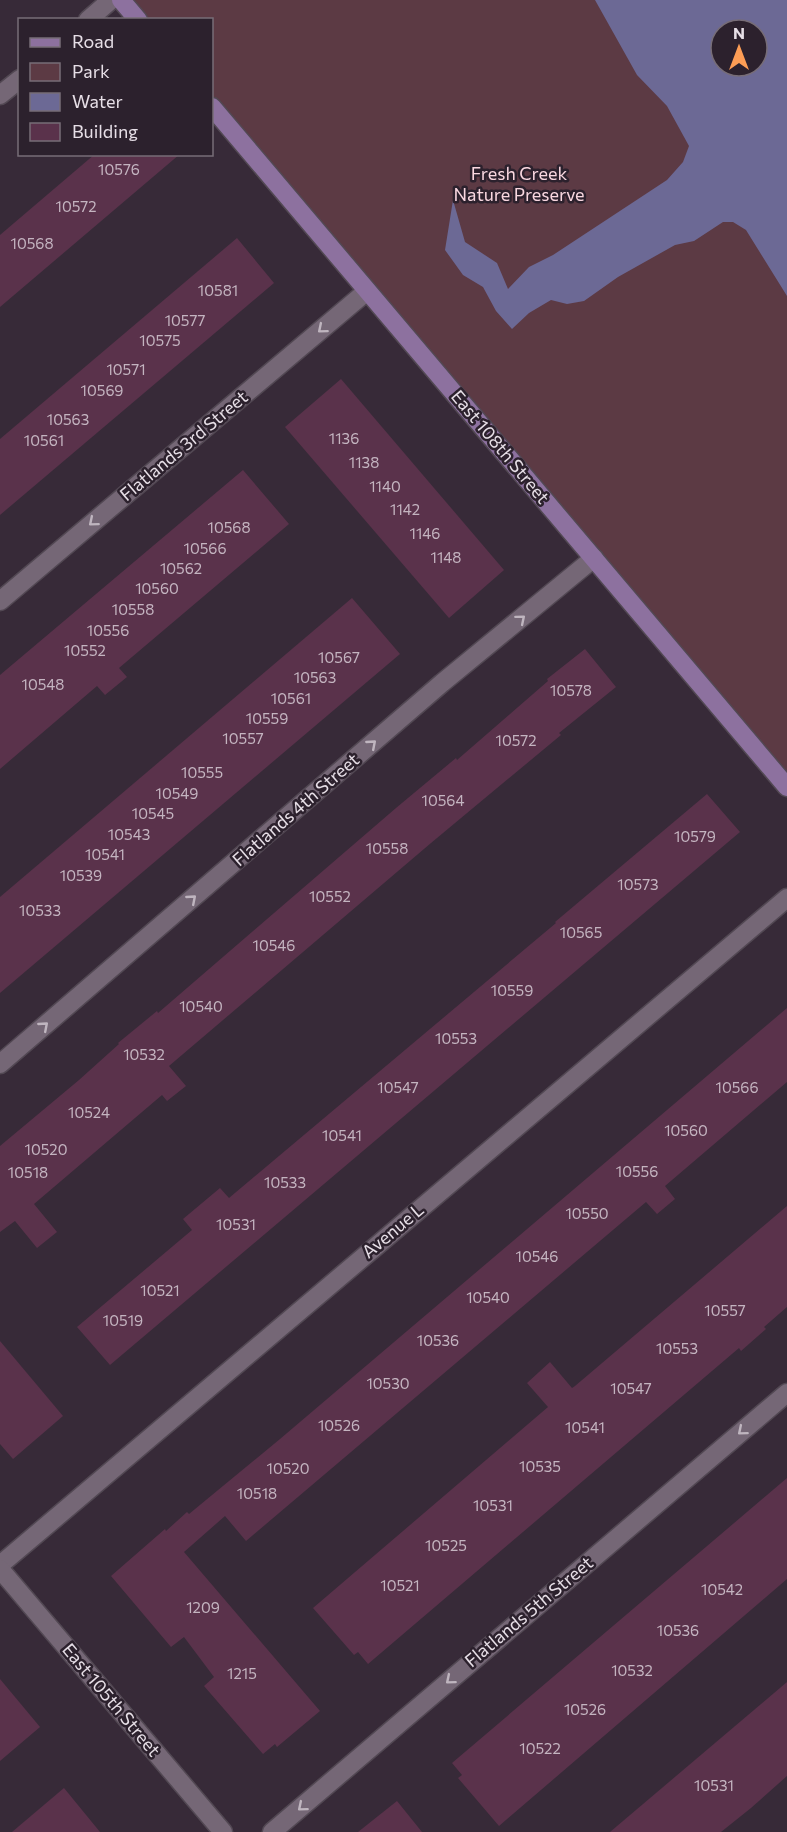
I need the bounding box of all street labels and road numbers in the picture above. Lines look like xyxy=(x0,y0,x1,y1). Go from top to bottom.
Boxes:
street label: Flatlands 3rd Street xyxy=(115,385,252,505)
street label: East 108th Street xyxy=(447,385,555,508)
street label: Flatlands 4th Street xyxy=(227,748,363,870)
street label: Avenue L xyxy=(357,1198,428,1262)
street label: Flatlands 5th Street xyxy=(460,1551,597,1671)
street label: East 105th Street xyxy=(58,1638,165,1760)

